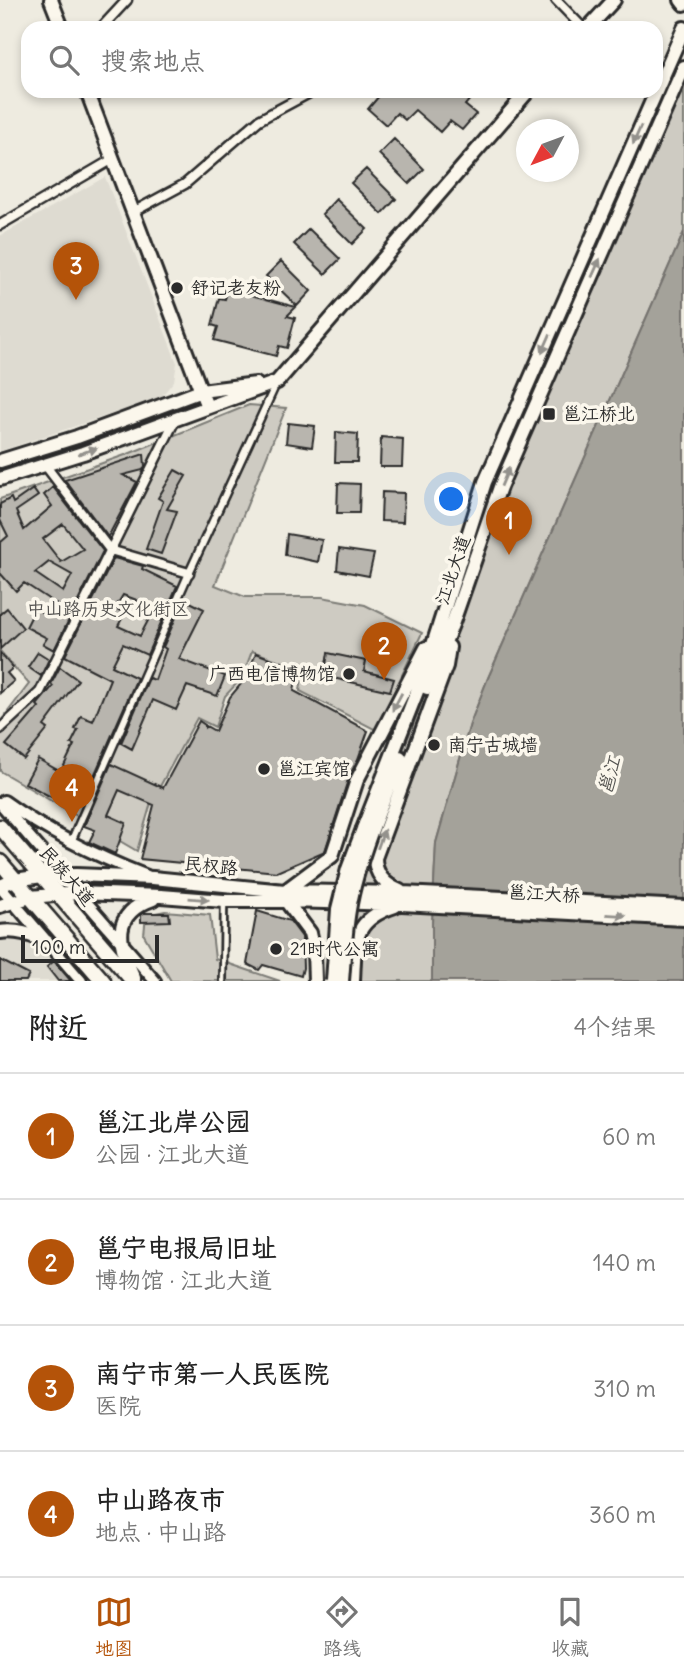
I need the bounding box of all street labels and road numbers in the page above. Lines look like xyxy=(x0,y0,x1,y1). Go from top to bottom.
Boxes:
street label: 江北大道 xyxy=(430,532,475,608)
street label: 民族大道 xyxy=(35,841,100,910)
street label: 民权路 xyxy=(183,851,239,880)
street label: 邕江大桥 xyxy=(507,880,581,907)

